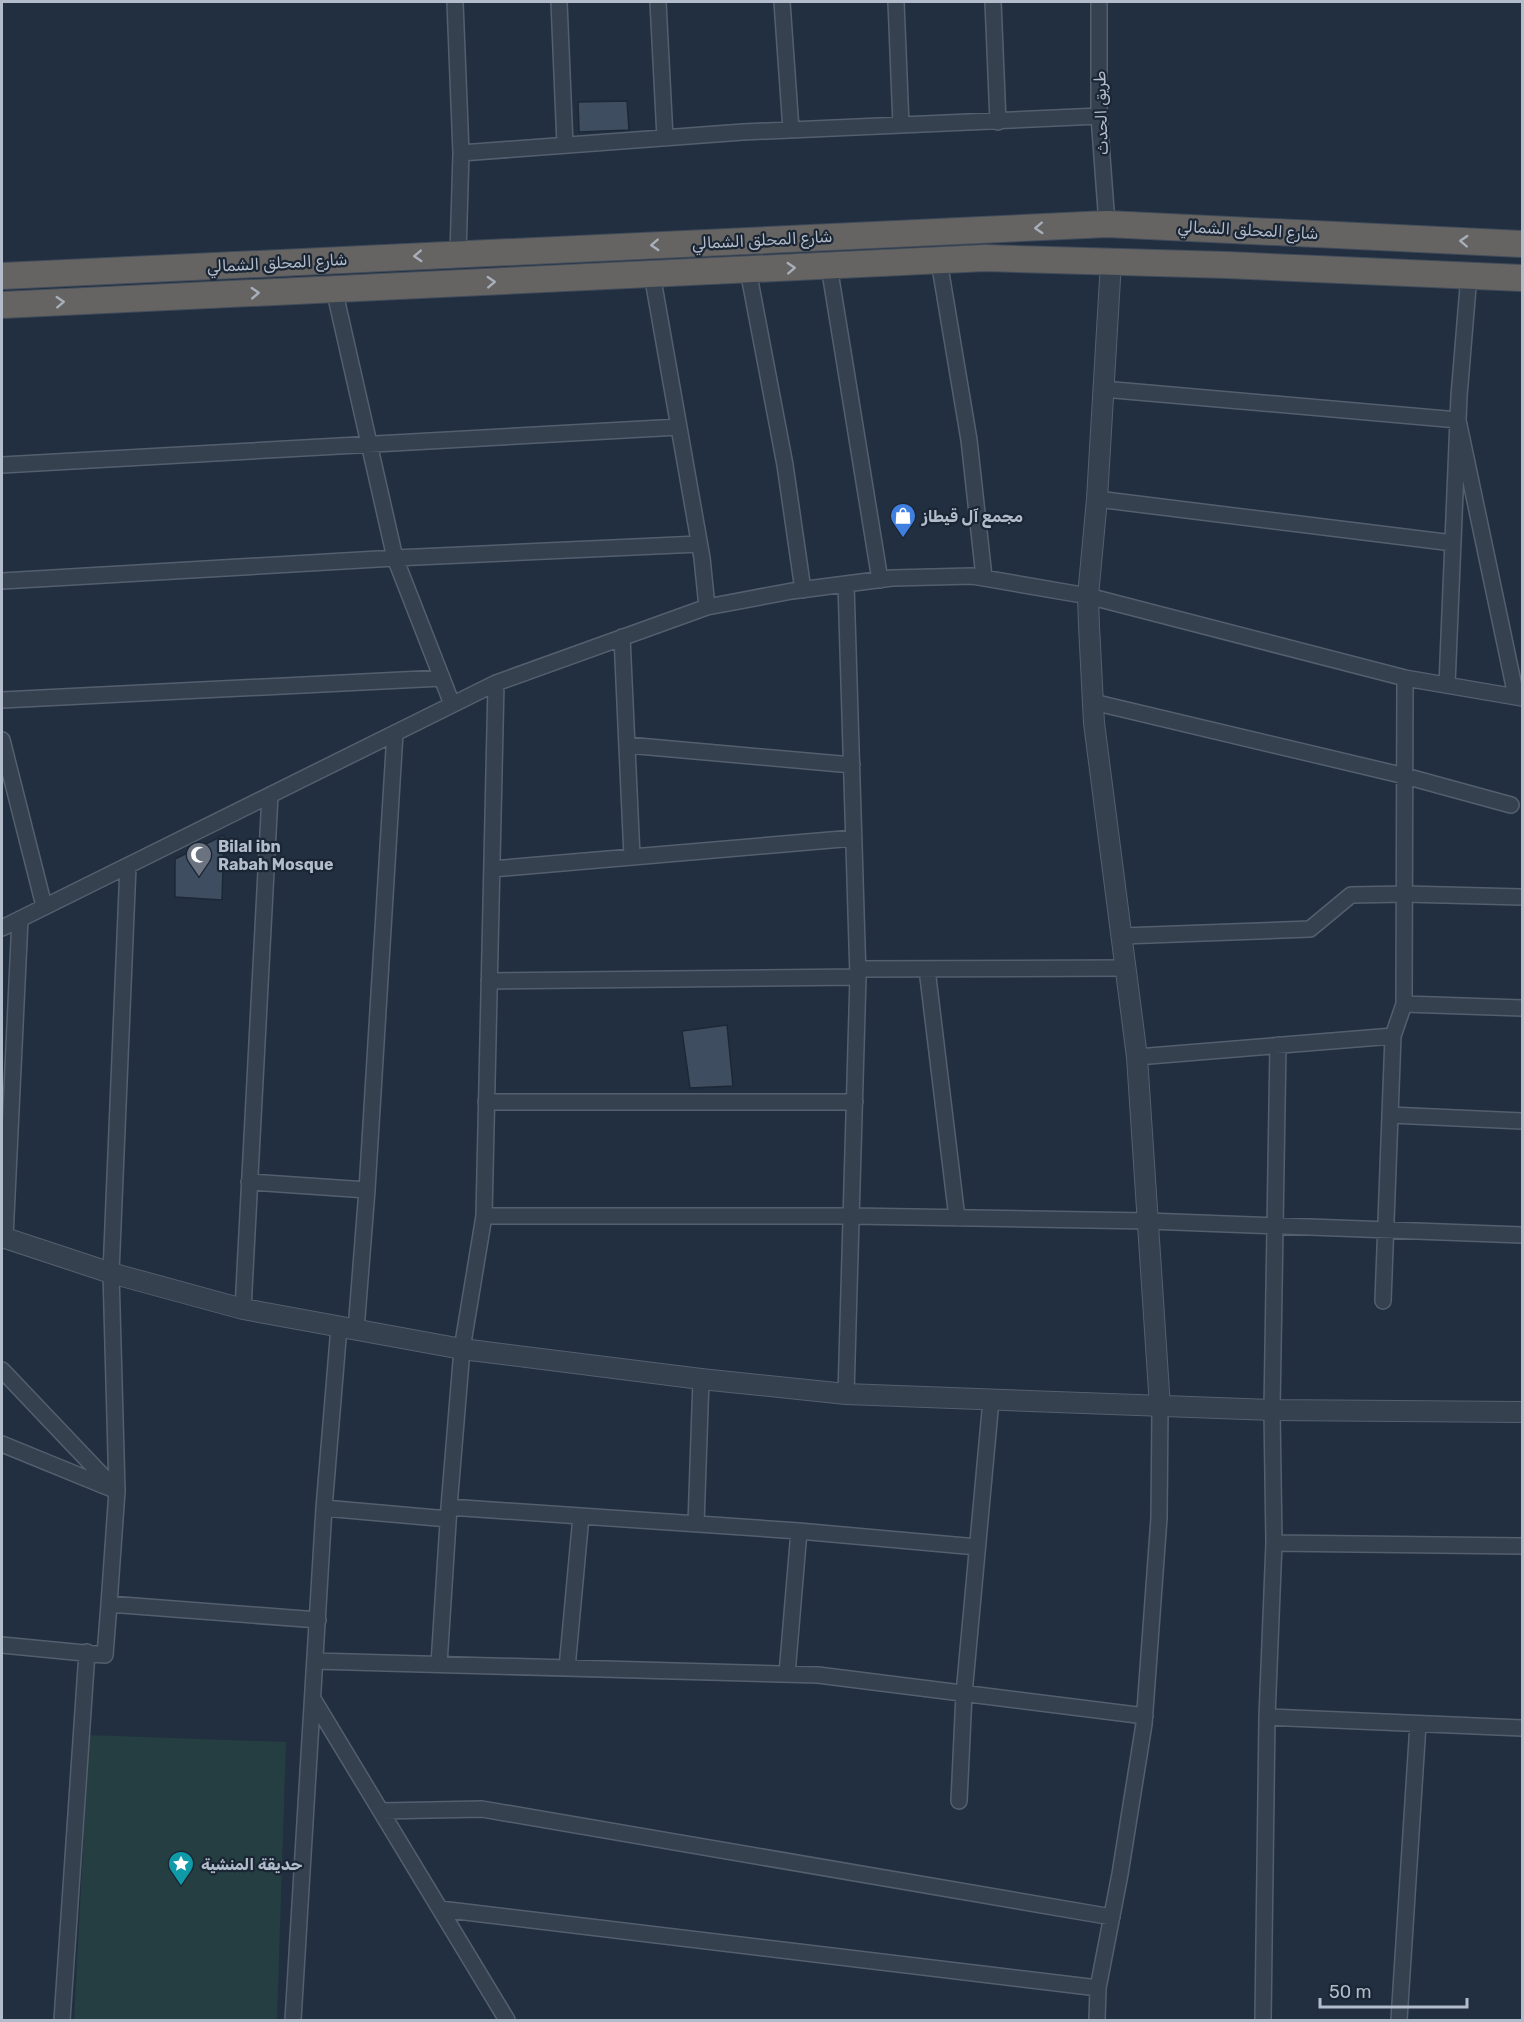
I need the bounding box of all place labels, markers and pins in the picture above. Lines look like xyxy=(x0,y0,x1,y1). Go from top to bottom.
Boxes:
shop icon: مجمع آل قيطاز xyxy=(888,501,918,539)
place label: مجمع آل قيطاز xyxy=(921,507,1023,528)
place label: Bilal ibn Rabah Mosque xyxy=(218,837,334,874)
mosque icon: Bilal ibn Rabah Mosque xyxy=(184,840,214,878)
place icon: حديقة المنشية xyxy=(166,1849,196,1887)
place label: حديقة المنشية xyxy=(201,1855,303,1874)

